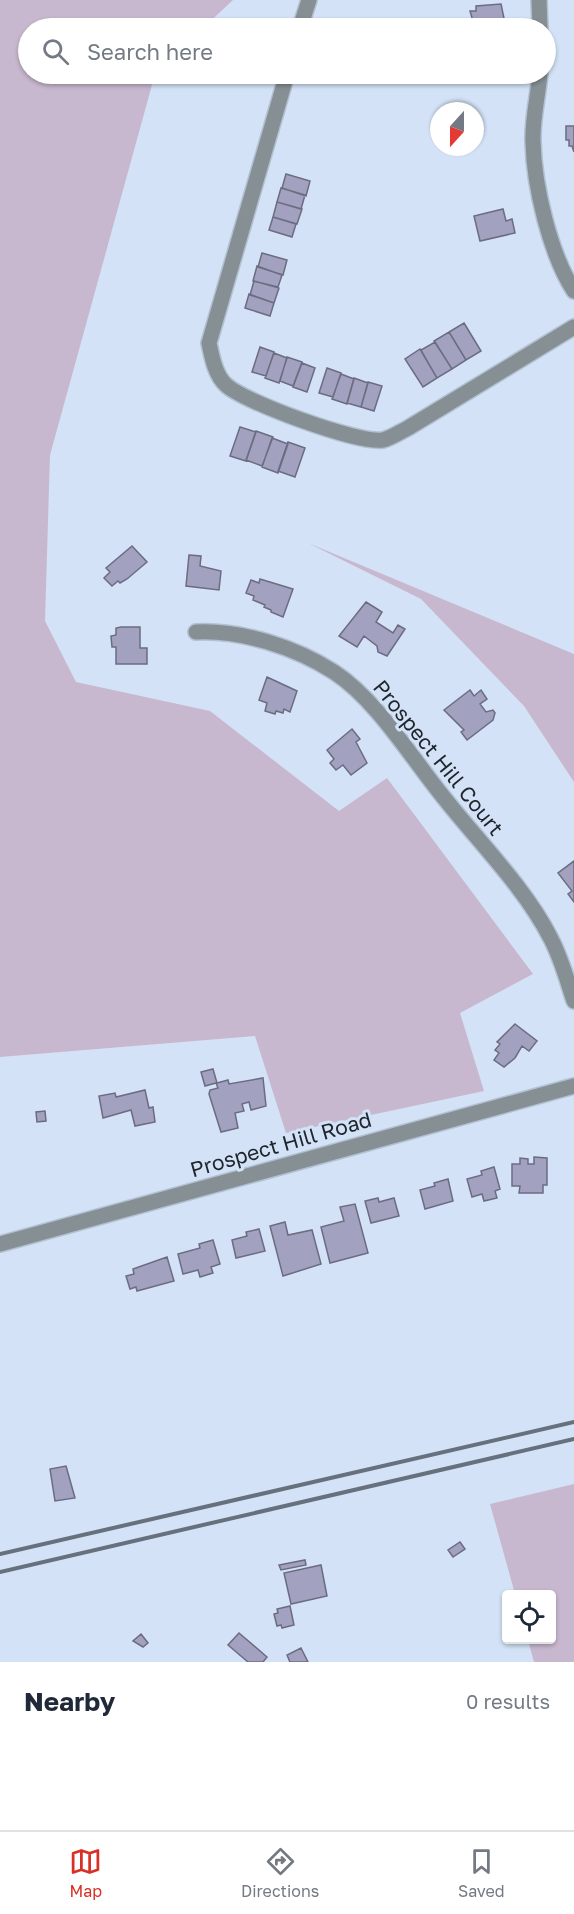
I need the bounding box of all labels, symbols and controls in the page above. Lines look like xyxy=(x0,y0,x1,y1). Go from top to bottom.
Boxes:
search box xyxy=(18,18,556,84)
icon: search xyxy=(39,35,72,68)
text: Search here xyxy=(87,38,213,65)
north arrow xyxy=(430,102,484,156)
street label: Prospect Hill Court xyxy=(368,674,509,840)
street label: Prospect Hill Road xyxy=(187,1106,374,1182)
map controls xyxy=(502,1590,556,1644)
button: locate xyxy=(502,1590,556,1644)
text: Nearby xyxy=(24,1686,115,1717)
text: 0 results xyxy=(466,1689,550,1713)
tab: Map xyxy=(69,1845,102,1901)
tab: Directions xyxy=(241,1845,319,1901)
tab: Saved xyxy=(458,1845,505,1901)

